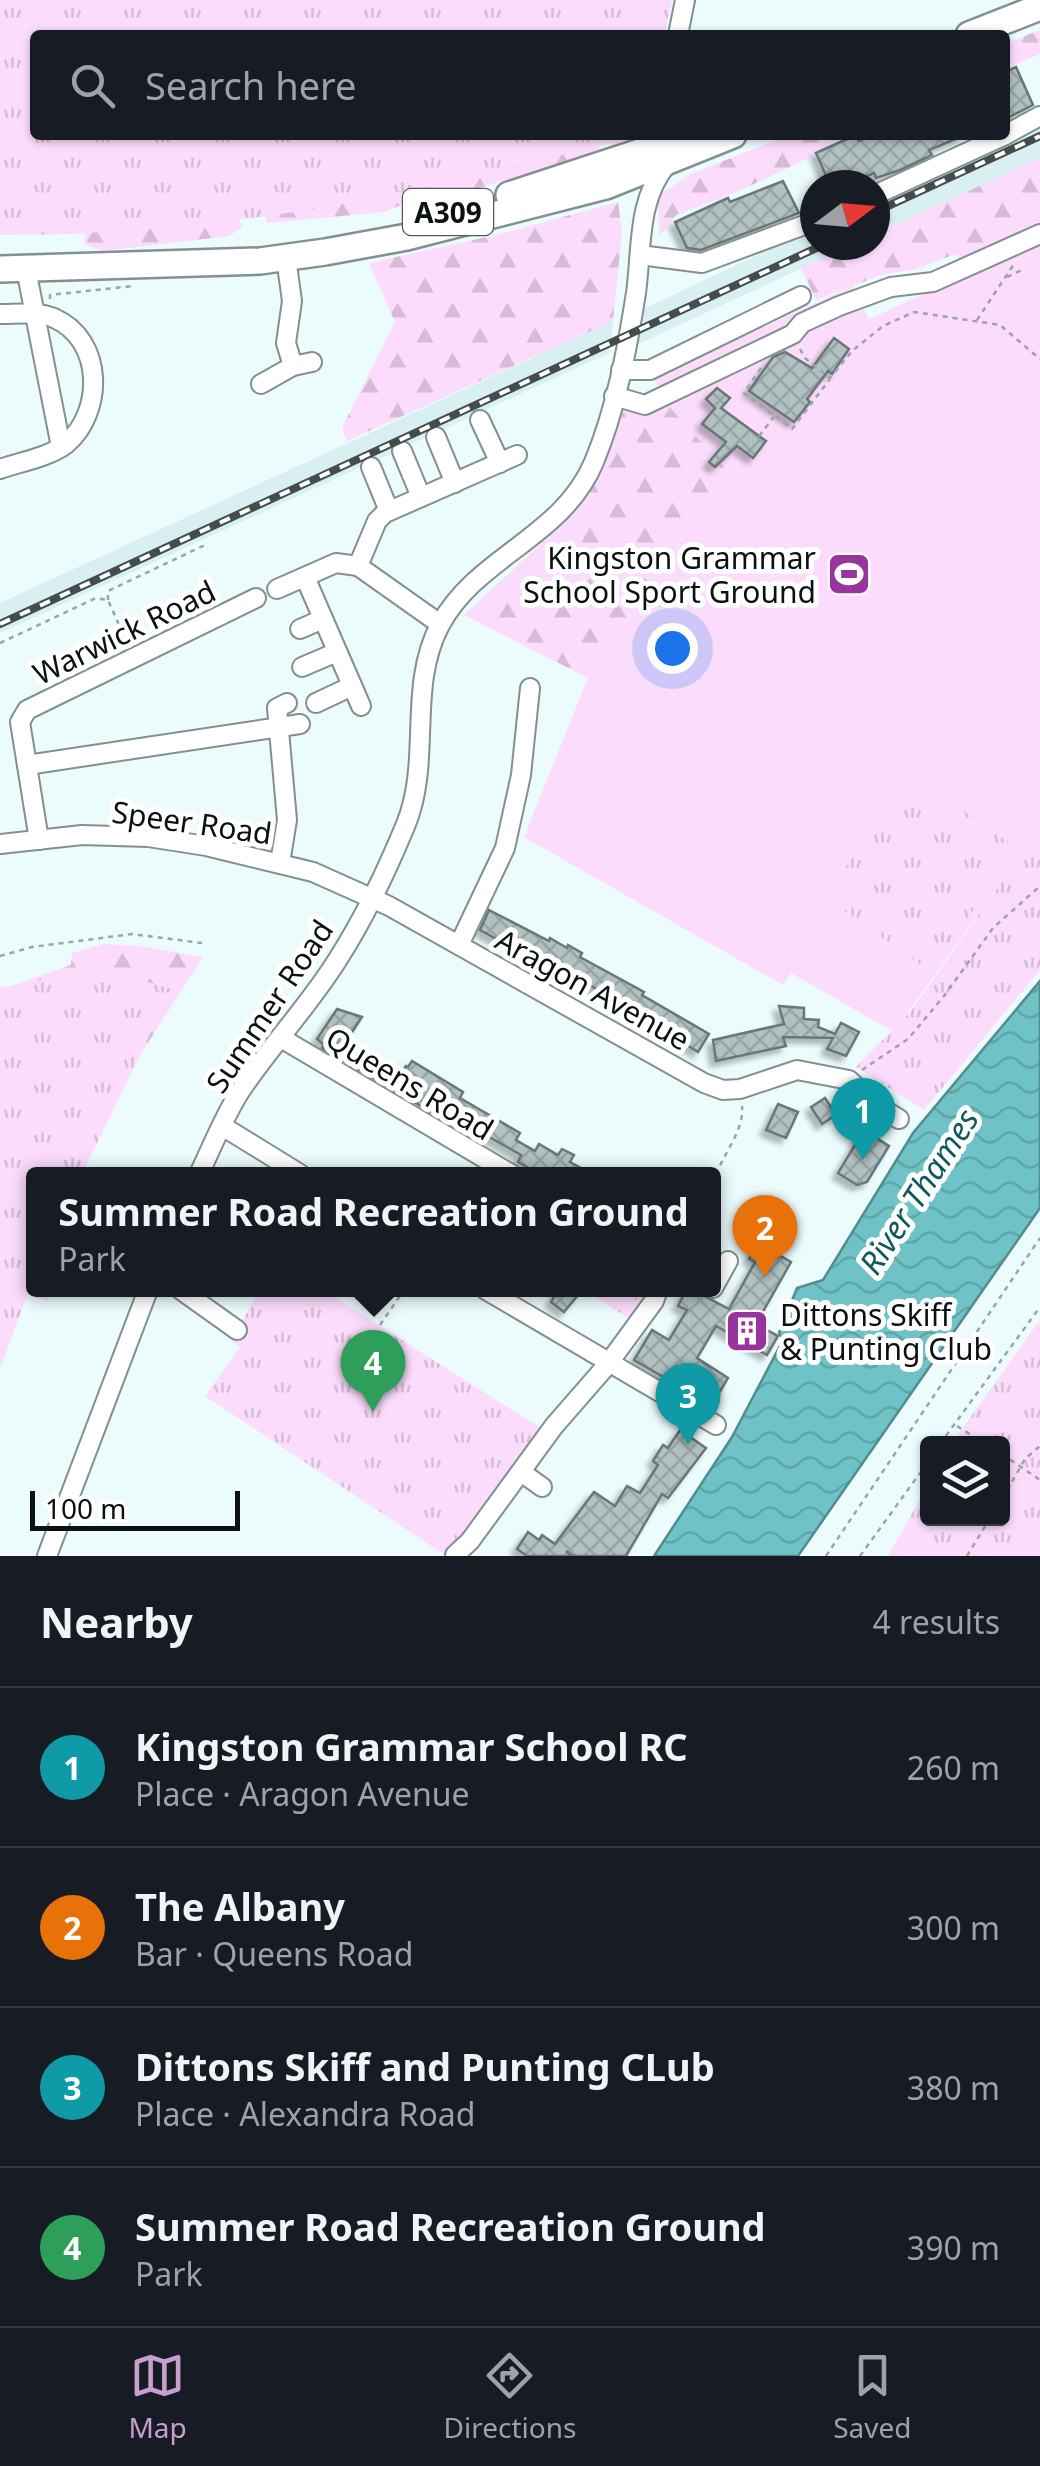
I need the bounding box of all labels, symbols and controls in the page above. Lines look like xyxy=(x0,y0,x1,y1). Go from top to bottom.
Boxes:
search box xyxy=(30,30,1010,140)
icon: search xyxy=(65,58,120,113)
text: Search here xyxy=(145,59,356,111)
north arrow xyxy=(800,170,890,260)
road number: A309 xyxy=(403,189,493,235)
place label: Kingston Grammar School Sport Ground xyxy=(523,537,816,612)
sports icon: Kingston Grammar School Sport Ground xyxy=(826,551,872,597)
street label: Warwick Road xyxy=(26,570,222,694)
your location xyxy=(647,623,698,674)
street label: Speer Road xyxy=(109,790,275,854)
street label: Summer Road xyxy=(196,912,342,1100)
street label: Aragon Avenue xyxy=(489,919,697,1059)
street label: Queens Road xyxy=(319,1017,501,1149)
pin: 1 xyxy=(830,1078,896,1160)
water label: River Thames xyxy=(848,1100,988,1282)
popup xyxy=(26,1167,721,1297)
text: Summer Road Recreation Ground xyxy=(58,1185,689,1237)
pin: 2 xyxy=(732,1194,798,1277)
text: Park xyxy=(58,1237,126,1280)
place label: Dittons Skiff & Punting Club xyxy=(780,1294,992,1369)
building icon: Dittons Skiff & Punting Club xyxy=(724,1308,770,1354)
pin: 4 xyxy=(340,1330,406,1412)
pin: 3 xyxy=(656,1362,720,1445)
map controls xyxy=(920,1436,1010,1526)
button: layers xyxy=(920,1436,1010,1526)
scale bar xyxy=(30,1486,240,1530)
text: 100 m xyxy=(45,1489,127,1527)
text: Nearby xyxy=(40,1593,193,1650)
text: 4 results xyxy=(873,1600,1000,1643)
text: Kingston Grammar School RC xyxy=(135,1720,688,1772)
text: 1 xyxy=(63,1746,82,1789)
text: 260 m xyxy=(907,1746,1000,1789)
text: Place · Aragon Avenue xyxy=(135,1772,470,1815)
text: The Albany xyxy=(135,1880,345,1932)
text: 2 xyxy=(63,1906,82,1949)
text: 300 m xyxy=(907,1906,1000,1949)
text: Bar · Queens Road xyxy=(135,1932,413,1975)
text: Dittons Skiff and Punting CLub xyxy=(135,2040,715,2092)
text: 3 xyxy=(63,2066,82,2109)
text: 380 m xyxy=(907,2066,1000,2109)
text: Place · Alexandra Road xyxy=(135,2092,475,2135)
text: Summer Road Recreation Ground xyxy=(135,2200,766,2252)
text: 4 xyxy=(63,2226,82,2269)
text: 390 m xyxy=(907,2226,1000,2269)
text: Park xyxy=(135,2252,203,2295)
tab: Map xyxy=(128,2348,187,2446)
tab: Directions xyxy=(444,2348,576,2446)
tab: Saved xyxy=(833,2348,912,2446)

